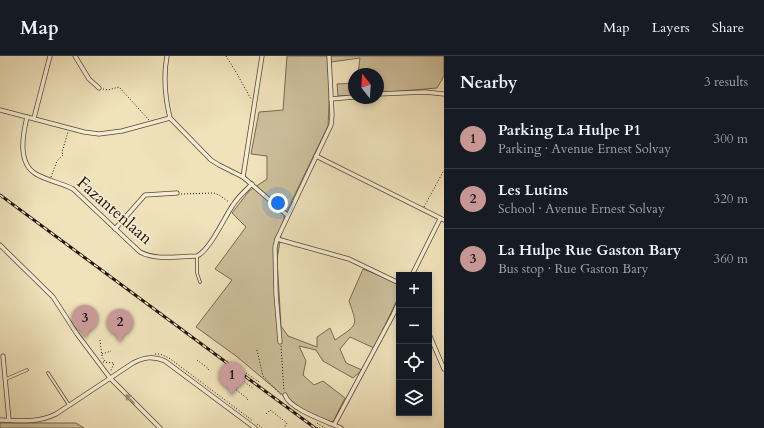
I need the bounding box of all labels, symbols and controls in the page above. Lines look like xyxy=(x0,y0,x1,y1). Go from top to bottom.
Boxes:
text: Map xyxy=(20,15,59,41)
text: Map xyxy=(603,18,630,37)
text: Layers xyxy=(652,18,690,37)
text: Share xyxy=(712,18,744,37)
north arrow xyxy=(348,68,384,104)
text: Nearby xyxy=(460,71,517,94)
text: 3 results xyxy=(704,73,748,91)
text: Parking La Hulpe P1 xyxy=(498,120,641,140)
text: 1 xyxy=(470,130,476,148)
text: 300 m xyxy=(714,130,748,148)
text: Parking · Avenue Ernest Solvay xyxy=(498,140,671,158)
street label: Fazantenlaan xyxy=(72,171,158,250)
text: Les Lutins xyxy=(498,180,568,200)
text: 2 xyxy=(470,190,476,208)
text: 320 m xyxy=(714,190,748,208)
your location xyxy=(268,193,288,213)
text: School · Avenue Ernest Solvay xyxy=(498,200,665,218)
text: La Hulpe Rue Gaston Bary xyxy=(498,240,681,260)
text: 3 xyxy=(470,250,476,268)
text: 360 m xyxy=(714,250,748,268)
text: Bus stop · Rue Gaston Bary xyxy=(498,260,648,278)
map controls xyxy=(396,272,432,416)
button: + xyxy=(396,272,432,308)
pin: 3 xyxy=(72,305,98,338)
button: − xyxy=(396,308,432,344)
pin: 2 xyxy=(107,309,133,342)
button: locate xyxy=(396,344,432,380)
pin: 1 xyxy=(219,362,245,395)
button: layers xyxy=(396,380,432,416)
one-way arrow xyxy=(126,394,135,404)

